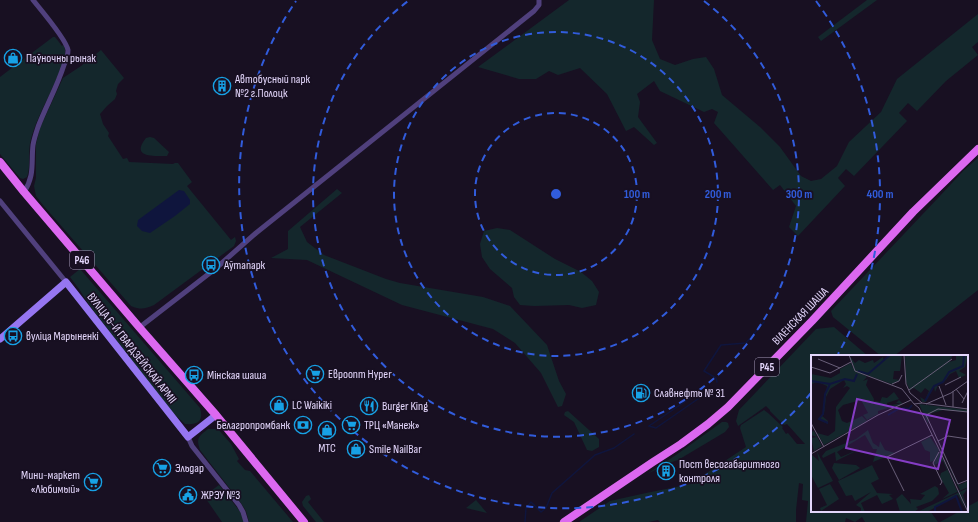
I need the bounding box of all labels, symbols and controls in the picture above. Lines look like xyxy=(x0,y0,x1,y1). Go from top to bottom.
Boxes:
shop icon: Паўночны рынак xyxy=(3,48,23,68)
place label: Паўночны рынак xyxy=(26,51,96,66)
place label: Автобусный парк №2 г.Полоцк xyxy=(234,72,310,101)
building icon: Автобусный парк №2 г.Полоцк xyxy=(212,76,232,96)
centre of rings xyxy=(549,187,563,201)
text: 100 m xyxy=(624,187,650,202)
text: 200 m xyxy=(705,187,731,202)
text: 300 m xyxy=(786,187,812,202)
text: 400 m xyxy=(867,187,893,202)
road number: Р46 xyxy=(70,251,94,269)
bus stop icon: Аўтапарк xyxy=(201,255,221,275)
place label: Аўтапарк xyxy=(223,258,266,273)
street label: ВІЛЕНСКАЯ ШАША xyxy=(769,284,832,348)
street label: ВУЛІЦА 6-Й ГВАРДЗЕЙСКАЙ АРМІІ xyxy=(84,290,180,407)
bus stop icon: вуліца Марыненкі xyxy=(3,326,23,346)
place label: вуліца Марыненкі xyxy=(26,329,99,344)
inset map xyxy=(811,355,968,512)
road number: Р45 xyxy=(755,358,779,376)
supermarket icon: Евроопт Hyper xyxy=(305,364,325,384)
bus stop icon: Мінская шаша xyxy=(184,365,204,385)
place label: Евроопт Hyper xyxy=(328,367,392,382)
place label: Мінская шаша xyxy=(207,368,267,383)
fuel station icon: Славнефть № 31 xyxy=(631,383,651,403)
place label: Славнефть № 31 xyxy=(654,386,725,401)
shop icon: LC Waikiki xyxy=(269,395,289,415)
restaurant icon: Burger King xyxy=(359,396,379,416)
place label: LC Waikiki xyxy=(292,398,332,413)
place label: Burger King xyxy=(382,399,428,414)
bank icon: Белагропромбанк xyxy=(293,415,313,435)
supermarket icon: ТРЦ «Манеж» xyxy=(341,415,361,435)
place label: Белагропромбанк xyxy=(216,418,290,433)
place label: ТРЦ «Манеж» xyxy=(364,418,420,433)
shop icon: МТС xyxy=(317,420,337,440)
shop icon: Smile NailBar xyxy=(346,439,366,459)
place label: МТС xyxy=(318,441,336,456)
place label: Smile NailBar xyxy=(369,442,422,457)
place label: Пост весогабаритного контроля xyxy=(679,457,780,486)
supermarket icon: Эльдар xyxy=(152,458,172,478)
place label: Эльдар xyxy=(175,461,204,476)
building icon: Пост весогабаритного контроля xyxy=(656,461,676,481)
place label: Мини-маркет «Любимый» xyxy=(21,468,80,497)
supermarket icon: Мини-маркет «Любимый» xyxy=(83,472,103,492)
public building icon: ЖРЭУ №3 xyxy=(178,485,198,505)
place label: ЖРЭУ №3 xyxy=(201,488,240,503)

